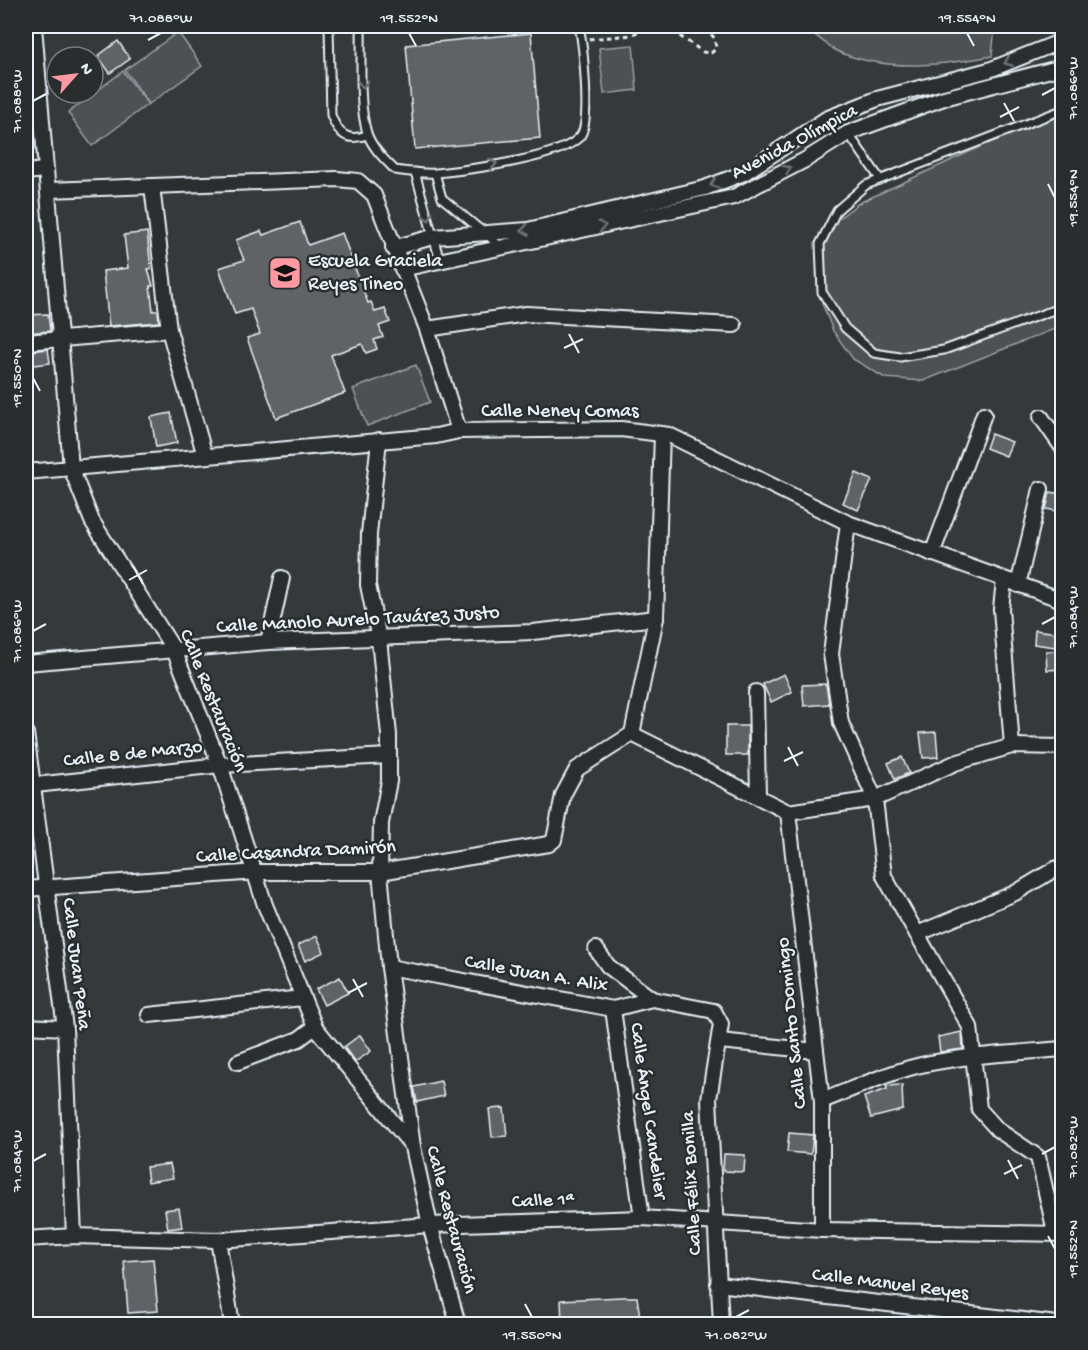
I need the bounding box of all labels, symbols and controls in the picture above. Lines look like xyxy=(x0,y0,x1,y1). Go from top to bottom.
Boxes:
text: 71.088°W xyxy=(128,10,193,28)
text: 19.552°N xyxy=(379,10,438,28)
text: 19.554°N xyxy=(937,10,996,28)
north arrow xyxy=(45,45,105,105)
one-way arrow xyxy=(1003,55,1014,68)
text: 71.086°W xyxy=(1065,57,1083,120)
text: N xyxy=(74,61,96,79)
text: 71.088°W xyxy=(9,69,27,134)
one-way arrow xyxy=(357,79,369,88)
street label: Avenida Olímpica xyxy=(728,100,863,186)
one-way arrow xyxy=(488,158,498,171)
one-way arrow xyxy=(781,165,792,176)
text: 19.554°N xyxy=(1065,169,1083,228)
one-way arrow xyxy=(709,177,720,190)
one-way arrow xyxy=(420,212,433,222)
one-way arrow xyxy=(597,220,607,233)
one-way arrow xyxy=(520,223,529,235)
place label: Escuela Graciela Reyes Tineo xyxy=(308,251,443,297)
school or university icon: Escuela Graciela Reyes Tineo xyxy=(267,255,303,291)
text: 19.550°N xyxy=(9,348,27,409)
street label: Calle Neney Comas xyxy=(481,401,639,424)
text: 71.084°W xyxy=(1065,586,1083,649)
text: 71.086°W xyxy=(9,600,27,663)
street label: Calle Manolo Aurelo Tavárez Justo xyxy=(216,602,500,640)
street label: Calle Restauración xyxy=(173,626,251,776)
street label: Calle 8 de Marzo xyxy=(62,736,204,774)
street label: Calle Casandra Damirón xyxy=(196,836,397,870)
street label: Calle Juan Peña xyxy=(55,897,95,1032)
street label: Calle Santo Domingo xyxy=(773,936,813,1110)
street label: Calle Juan A. Alix xyxy=(463,951,610,999)
street label: Calle Ángel Candelier xyxy=(623,1021,673,1202)
street label: Calle Félix Bonilla xyxy=(678,1109,708,1256)
text: 71.082°W xyxy=(1065,1116,1083,1179)
text: 71.084°W xyxy=(9,1130,27,1193)
street label: Calle Restauración xyxy=(419,1144,481,1297)
street label: Calle 1ª xyxy=(511,1189,575,1215)
text: 19.552°N xyxy=(1065,1220,1083,1279)
street label: Calle Manuel Reyes xyxy=(810,1264,970,1306)
text: 19.550°N xyxy=(501,1327,562,1345)
text: 71.082°W xyxy=(704,1327,767,1345)

